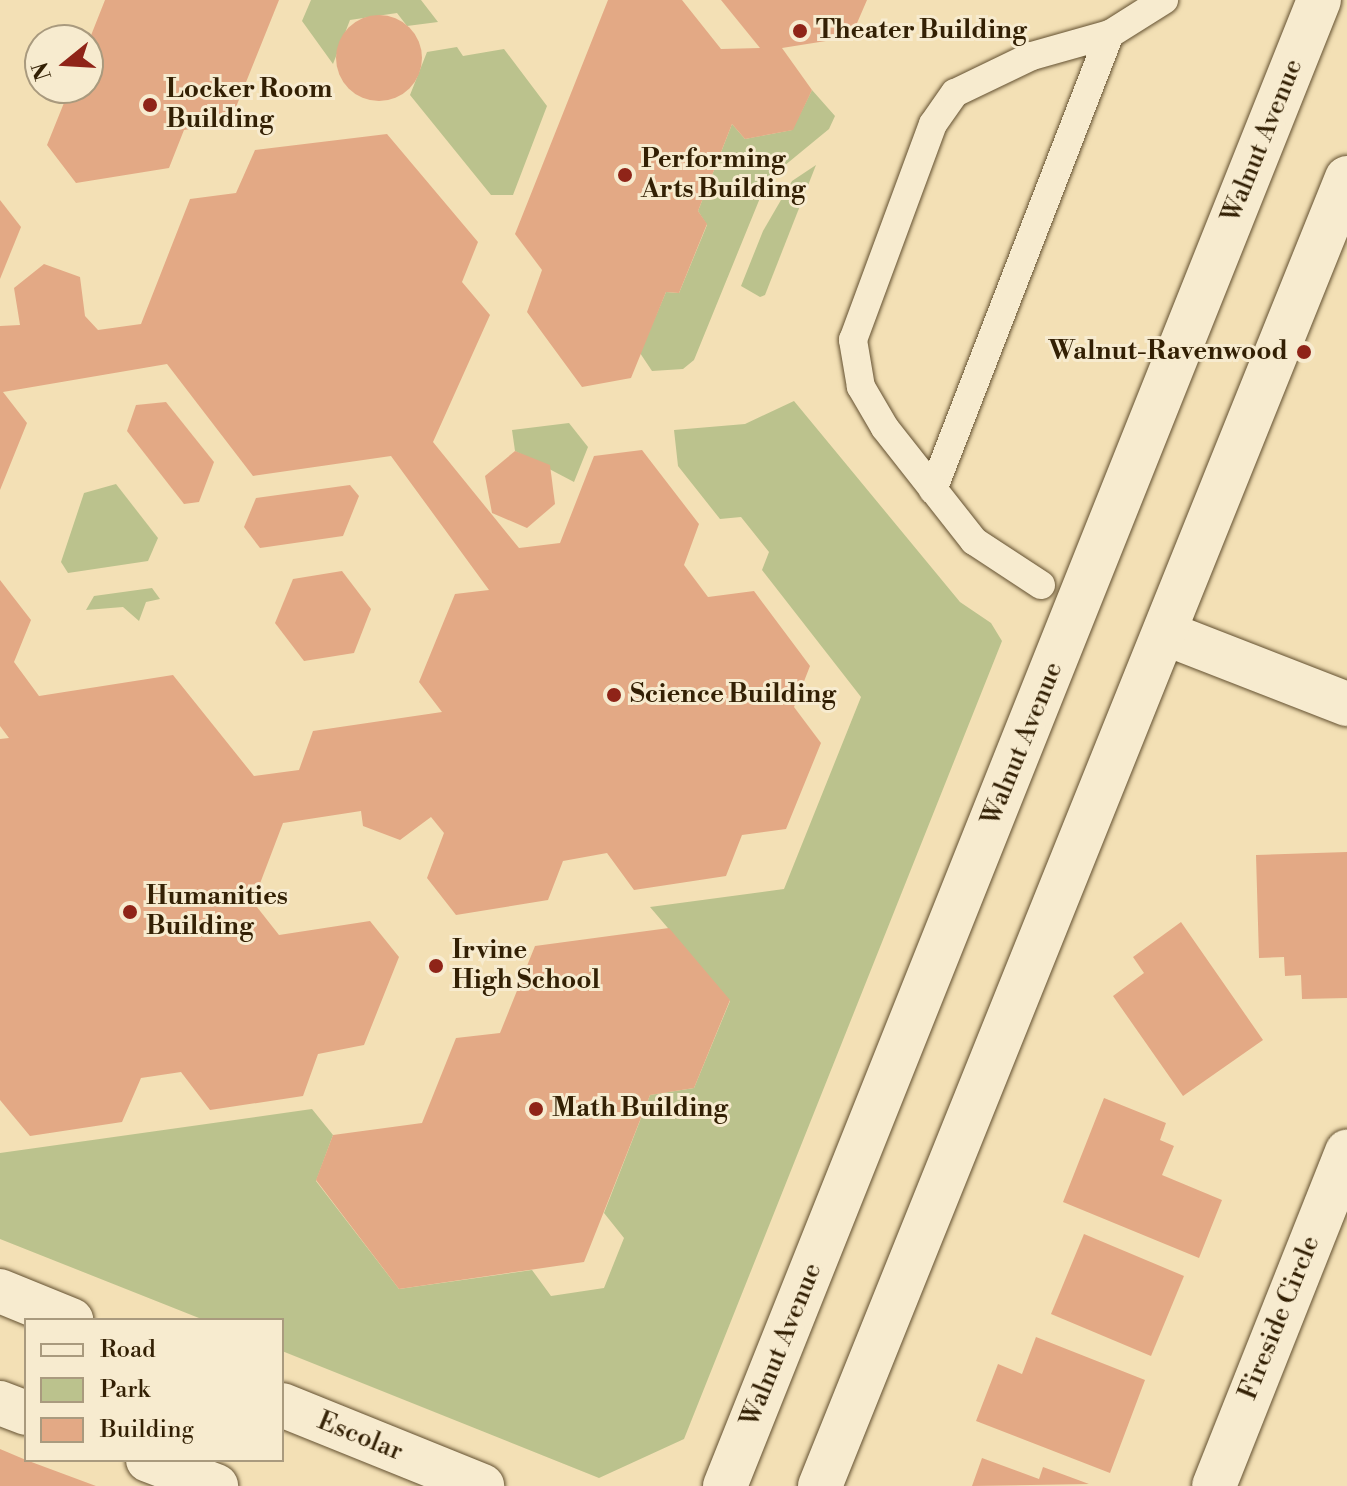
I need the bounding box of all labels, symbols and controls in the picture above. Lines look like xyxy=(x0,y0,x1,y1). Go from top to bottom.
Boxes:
place label: Theater Building xyxy=(816,15,1027,47)
marker: Theater Building xyxy=(791,22,809,40)
north arrow xyxy=(24,24,104,104)
street label: Walnut Avenue xyxy=(1216,55,1310,227)
text: N xyxy=(27,59,58,83)
place label: Locker Room Building xyxy=(166,74,332,136)
marker: Locker Room Building xyxy=(141,96,159,114)
place label: Performing Arts Building xyxy=(641,144,806,206)
marker: Performing Arts Building xyxy=(616,166,634,184)
place label: Walnut-Ravenwood xyxy=(1049,336,1288,368)
marker: Walnut-Ravenwood xyxy=(1295,343,1313,361)
street label: Walnut Avenue xyxy=(976,658,1070,830)
place label: Science Building xyxy=(630,679,836,711)
marker: Science Building xyxy=(605,686,623,704)
place label: Humanities Building xyxy=(146,881,288,942)
marker: Humanities Building xyxy=(121,903,139,921)
place label: Irvine High School xyxy=(452,935,600,996)
marker: Irvine High School xyxy=(427,957,445,975)
place label: Math Building xyxy=(552,1093,728,1125)
marker: Math Building xyxy=(527,1100,545,1118)
street label: Fireside Circle xyxy=(1233,1232,1327,1404)
street label: Walnut Avenue xyxy=(735,1259,829,1431)
legend xyxy=(24,1318,284,1462)
text: Road xyxy=(100,1335,156,1365)
text: Park xyxy=(100,1375,150,1405)
street label: Escolar xyxy=(313,1406,407,1468)
text: Building xyxy=(100,1415,194,1445)

